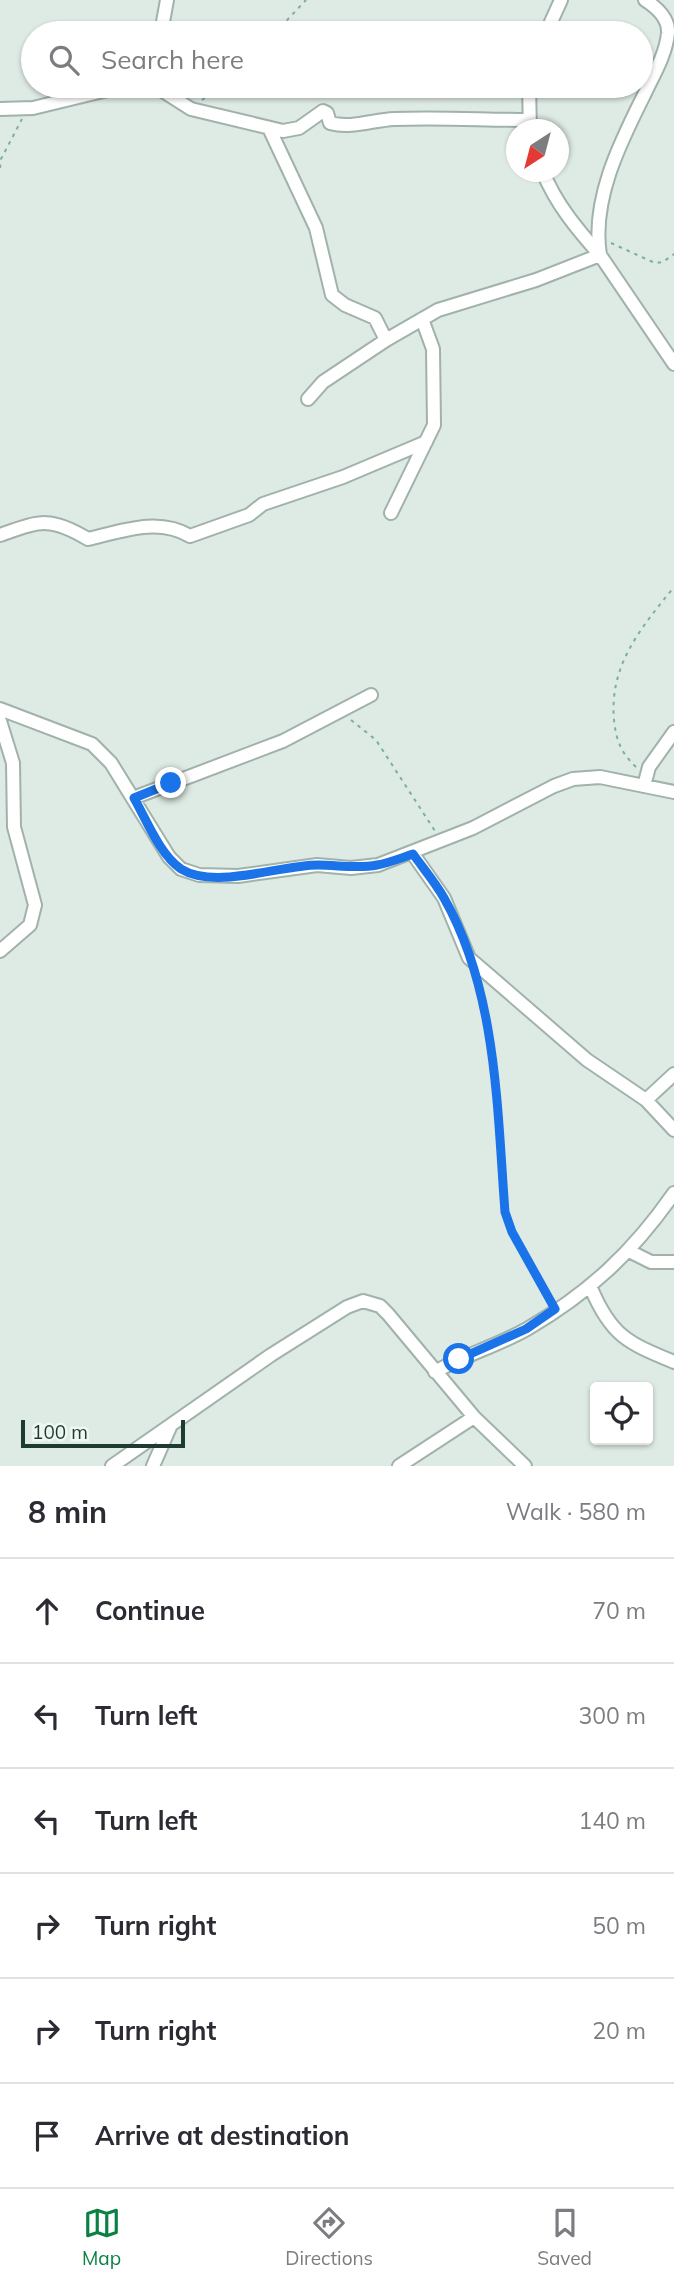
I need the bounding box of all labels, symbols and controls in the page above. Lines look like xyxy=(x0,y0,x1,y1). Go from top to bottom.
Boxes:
search box xyxy=(21,21,653,98)
icon: search xyxy=(45,41,83,79)
text: Search here xyxy=(101,43,244,76)
north arrow xyxy=(506,119,569,182)
route end xyxy=(155,767,186,798)
route start xyxy=(443,1343,474,1374)
map controls xyxy=(590,1382,653,1445)
button: locate xyxy=(590,1382,653,1445)
scale bar xyxy=(21,1417,186,1449)
text: 100 m xyxy=(32,1420,88,1444)
text: 8 min xyxy=(28,1493,107,1531)
text: Walk · 580 m xyxy=(506,1497,646,1526)
icon: ahead xyxy=(28,1592,66,1630)
text: Continue xyxy=(95,1594,205,1627)
text: 70 m xyxy=(592,1596,646,1625)
icon: left xyxy=(28,1697,66,1735)
text: Turn left xyxy=(95,1699,197,1732)
text: 300 m xyxy=(578,1701,646,1730)
icon: left xyxy=(28,1802,66,1840)
text: Turn left xyxy=(95,1804,197,1837)
text: 140 m xyxy=(578,1806,646,1835)
icon: right xyxy=(28,1907,66,1945)
text: Turn right xyxy=(95,1909,216,1942)
text: 50 m xyxy=(592,1911,646,1940)
icon: right xyxy=(28,2012,66,2050)
text: Turn right xyxy=(95,2014,216,2047)
text: 20 m xyxy=(592,2016,646,2045)
icon: arrive xyxy=(28,2117,66,2155)
text: Arrive at destination xyxy=(95,2119,350,2152)
tab: Map xyxy=(82,2204,121,2270)
tab: Directions xyxy=(285,2204,373,2270)
tab: Saved xyxy=(537,2204,592,2270)

